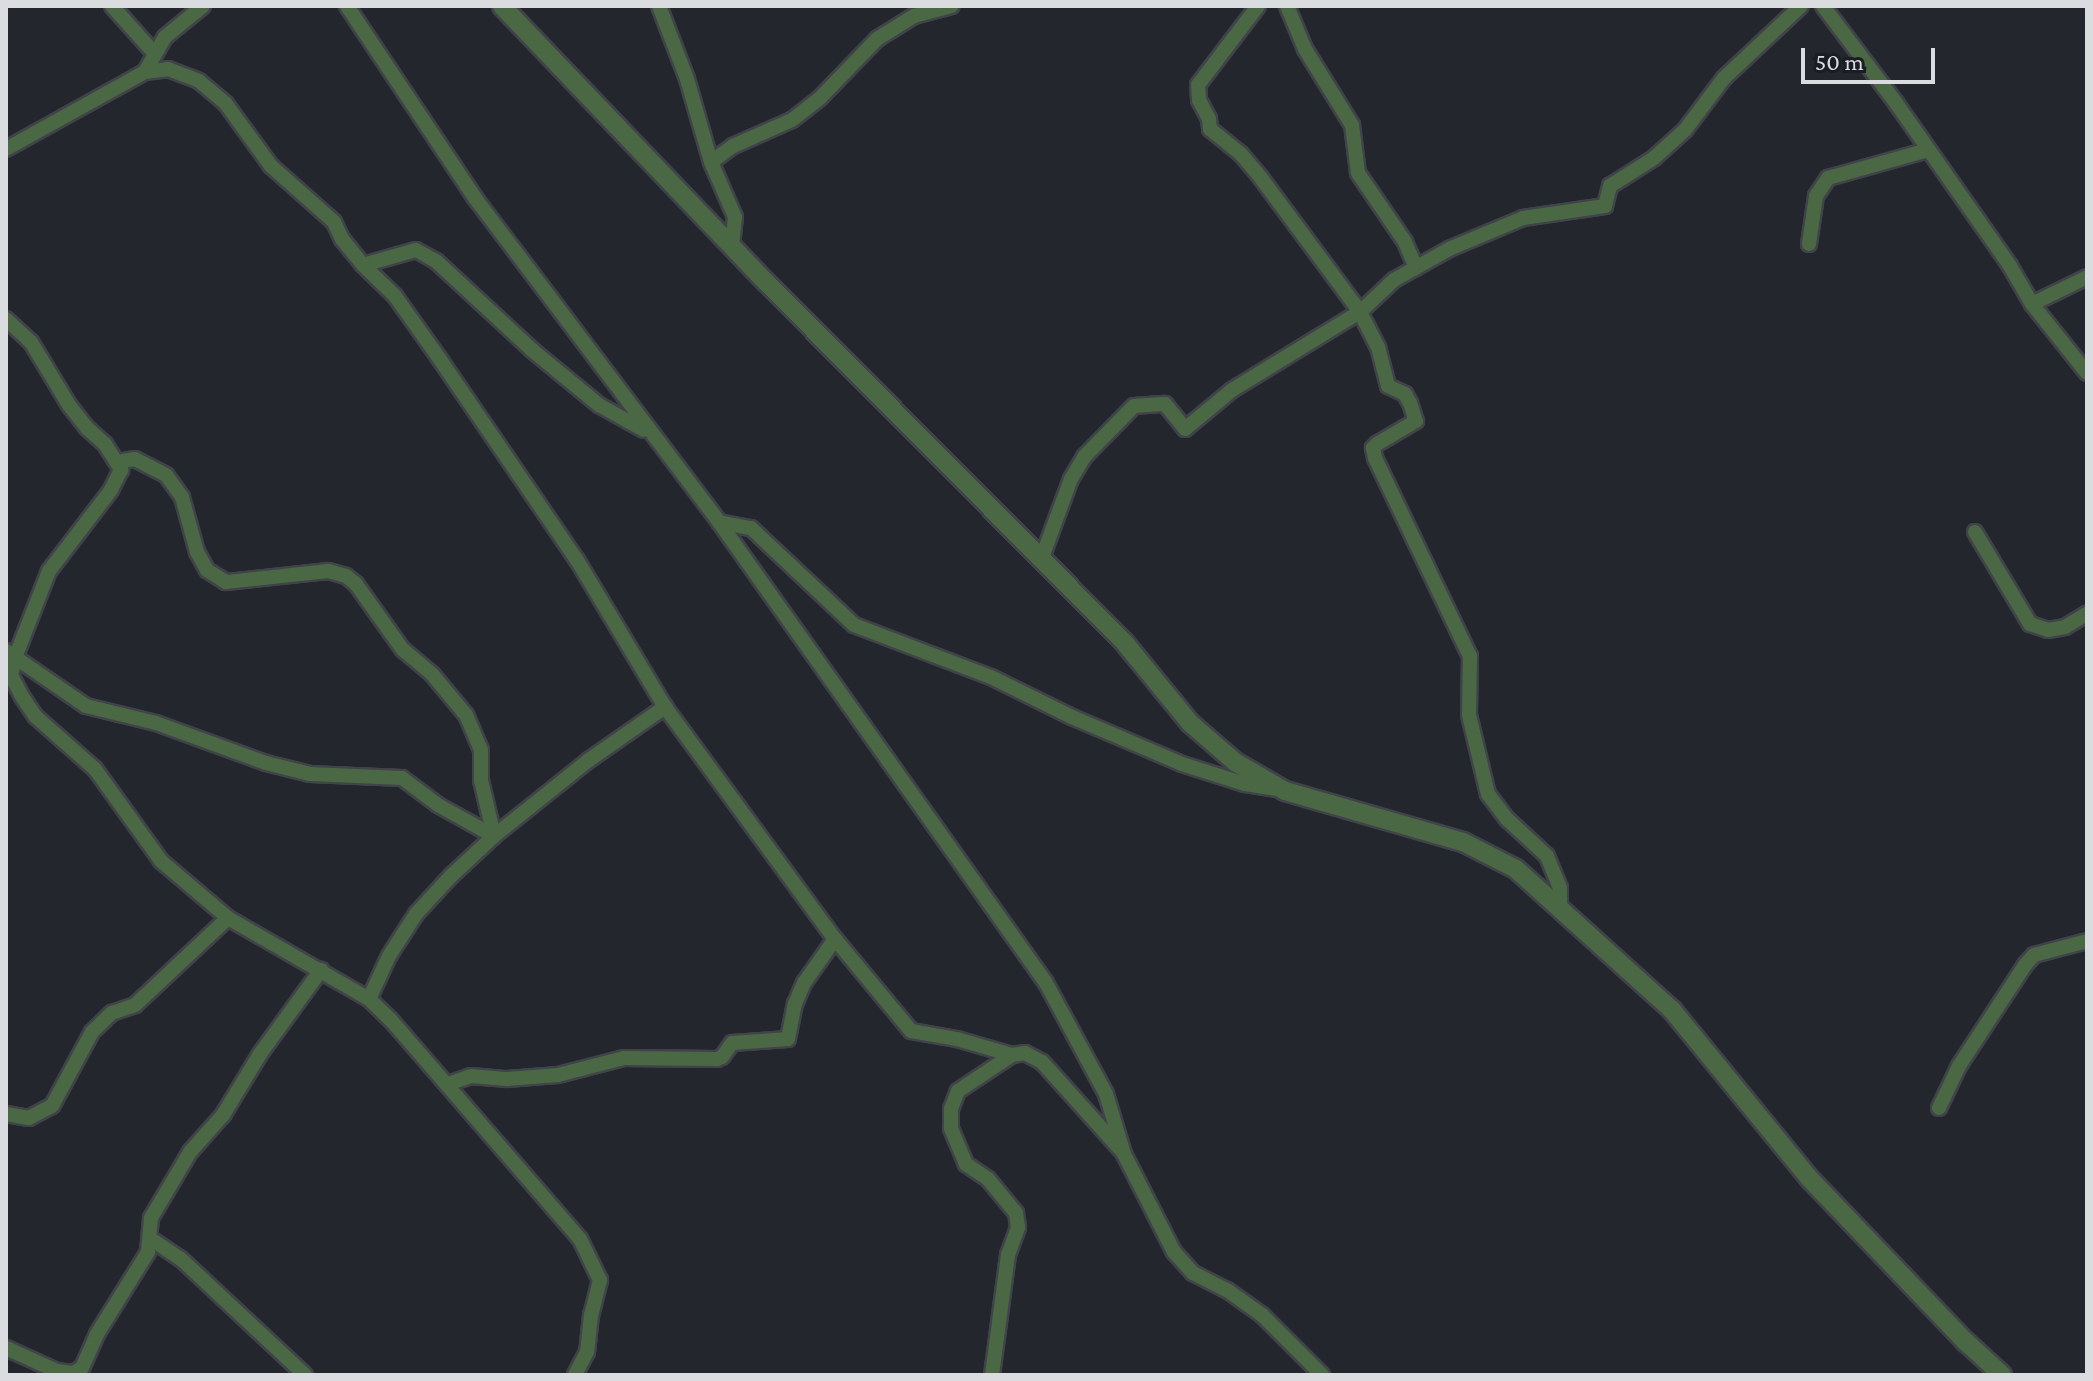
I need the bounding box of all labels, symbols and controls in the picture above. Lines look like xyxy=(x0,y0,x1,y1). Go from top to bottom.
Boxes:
scale bar xyxy=(1805,32,1939,82)
text: 50 m xyxy=(1815,48,1864,75)

